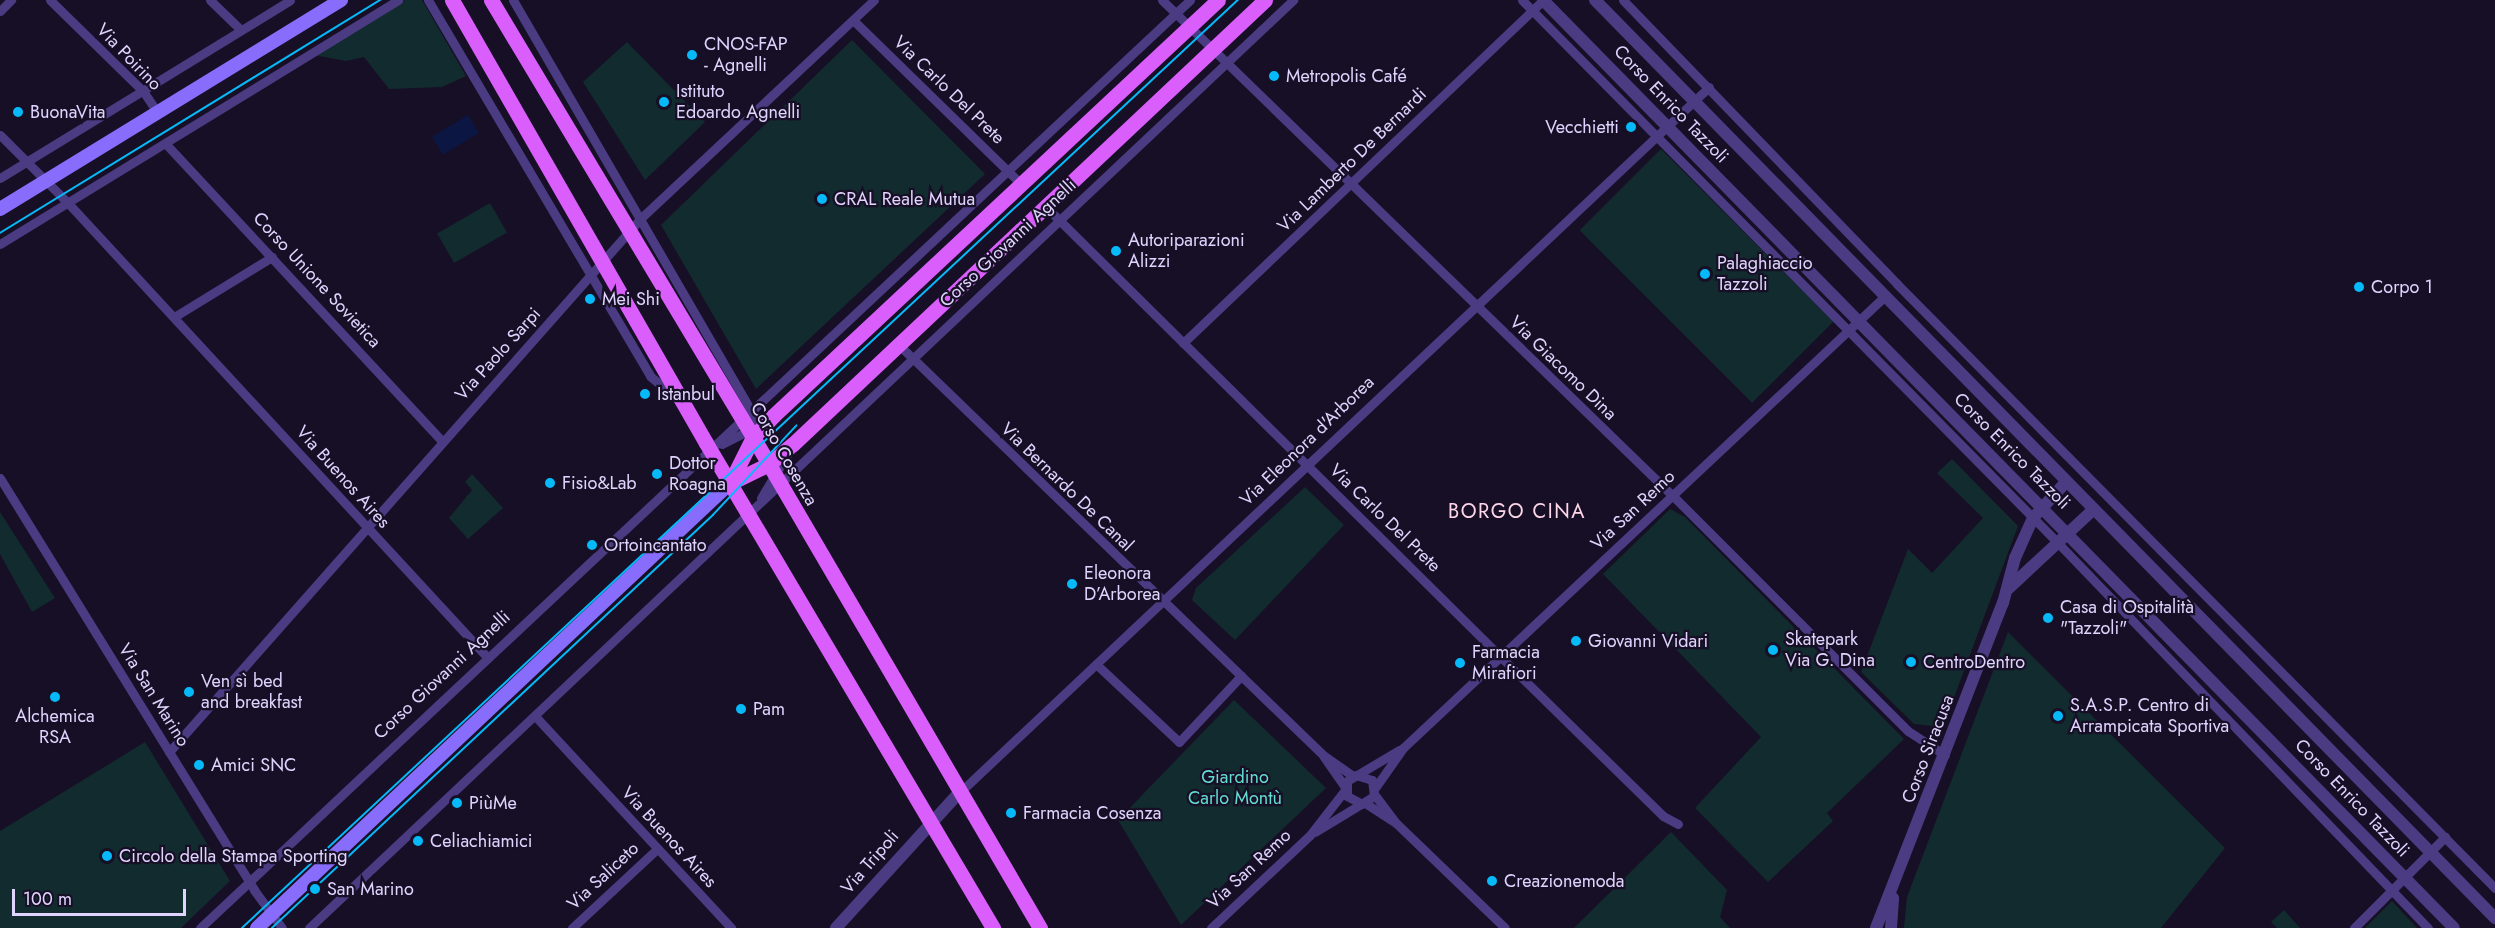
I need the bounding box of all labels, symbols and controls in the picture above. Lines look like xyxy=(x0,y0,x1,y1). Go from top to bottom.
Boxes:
street label: Via Poirino xyxy=(92,19,166,95)
street label: Via Carlo Del Prete xyxy=(889,31,1009,149)
place label: CNOS-FAP - Agnelli xyxy=(704,34,788,76)
street label: Corso Enrico Tazzoli xyxy=(1609,41,1733,167)
marker: CNOS-FAP - Agnelli xyxy=(685,48,699,62)
place label: Metropolis Café xyxy=(1286,65,1407,87)
marker: Metropolis Café xyxy=(1267,69,1281,83)
place label: Istituto Edoardo Agnelli xyxy=(676,81,800,124)
street label: Via Lamberto De Bernardi xyxy=(1273,83,1431,237)
marker: Istituto Edoardo Agnelli xyxy=(657,95,671,109)
place label: BuonaVita xyxy=(30,101,106,123)
marker: BuonaVita xyxy=(11,105,25,119)
place label: Vecchietti xyxy=(1545,116,1619,138)
marker: Vecchietti xyxy=(1624,120,1638,134)
street label: Corso Giovanni Agnelli xyxy=(935,174,1081,312)
place label: CRAL Reale Mutua xyxy=(834,188,975,210)
marker: CRAL Reale Mutua xyxy=(815,192,829,206)
street label: Corso Unione Sovietica xyxy=(249,208,385,352)
place label: Autoriparazioni Alizzi xyxy=(1128,230,1245,272)
marker: Autoriparazioni Alizzi xyxy=(1109,244,1123,258)
place label: Palaghiaccio Tazzoli xyxy=(1717,253,1813,296)
marker: Palaghiaccio Tazzoli xyxy=(1698,267,1712,281)
place label: Corpo 1 xyxy=(2371,276,2433,298)
marker: Corpo 1 xyxy=(2352,280,2366,294)
place label: Mei Shi xyxy=(602,288,660,310)
marker: Mei Shi xyxy=(583,292,597,306)
street label: Via Paolo Sarpi xyxy=(451,303,545,405)
street label: Via Giacomo Dina xyxy=(1505,311,1621,425)
street label: Via Eleonora d'Arborea xyxy=(1236,371,1378,511)
place label: Istanbul xyxy=(657,383,715,405)
marker: Istanbul xyxy=(638,387,652,401)
street label: Corso Enrico Tazzoli xyxy=(1949,388,2075,514)
street label: Corso Cosenza xyxy=(746,398,822,510)
street label: Via Bernardo De Canal xyxy=(996,418,1138,556)
street label: Via Buenos Aires xyxy=(291,421,395,533)
place label: Dottor Roagna xyxy=(669,453,726,496)
street label: Via Carlo Del Prete xyxy=(1325,459,1445,577)
street label: Via San Remo xyxy=(1586,466,1680,554)
marker: Dottor Roagna xyxy=(650,467,664,481)
place label: Fisio&Lab xyxy=(562,472,637,494)
marker: Fisio&Lab xyxy=(543,476,557,490)
district label: BORGO CINA xyxy=(1448,499,1586,523)
place label: Ortoincantato xyxy=(604,534,707,556)
marker: Ortoincantato xyxy=(585,538,599,552)
place label: Eleonora D’Arborea xyxy=(1084,563,1160,606)
marker: Eleonora D’Arborea xyxy=(1065,577,1079,591)
place label: Casa di Ospitalità "Tazzoli" xyxy=(2060,597,2194,640)
street label: Corso Giovanni Agnelli xyxy=(369,606,515,744)
marker: Casa di Ospitalità "Tazzoli" xyxy=(2041,611,2055,625)
place label: Skatepark Via G. Dina xyxy=(1785,629,1875,672)
place label: Giovanni Vidari xyxy=(1588,630,1708,652)
marker: Giovanni Vidari xyxy=(1569,634,1583,648)
street label: Via San Marino xyxy=(114,640,194,750)
place label: Farmacia Mirafiori xyxy=(1472,642,1540,684)
marker: Skatepark Via G. Dina xyxy=(1766,643,1780,657)
place label: CentroDentro xyxy=(1923,651,2025,673)
marker: CentroDentro xyxy=(1904,655,1918,669)
marker: Farmacia Mirafiori xyxy=(1453,656,1467,670)
place label: Ven sì bed and breakfast xyxy=(201,671,302,714)
marker: Ven sì bed and breakfast xyxy=(182,685,196,699)
marker: Alchemica RSA xyxy=(48,690,62,704)
street label: Corso Siracusa xyxy=(1897,692,1959,806)
place label: S.A.S.P. Centro di Arrampicata Sportiva xyxy=(2070,695,2229,738)
place label: Pam xyxy=(753,698,785,720)
marker: Pam xyxy=(734,702,748,716)
place label: Alchemica RSA xyxy=(15,706,95,748)
marker: S.A.S.P. Centro di Arrampicata Sportiva xyxy=(2051,709,2065,723)
street label: Corso Enrico Tazzoli xyxy=(2290,735,2414,861)
place label: Amici SNC xyxy=(211,754,296,776)
marker: Amici SNC xyxy=(192,758,206,772)
park label: Giardino Carlo Montù xyxy=(1188,767,1282,810)
street label: Via Buenos Aires xyxy=(617,782,721,892)
place label: PiùMe xyxy=(469,792,517,814)
marker: PiùMe xyxy=(450,796,464,810)
place label: Farmacia Cosenza xyxy=(1023,802,1161,824)
marker: Farmacia Cosenza xyxy=(1004,806,1018,820)
street label: Via San Remo xyxy=(1202,825,1296,913)
street label: Via Tripoli xyxy=(836,826,904,898)
place label: Celiachiamici xyxy=(430,830,532,852)
marker: Celiachiamici xyxy=(411,834,425,848)
street label: Via Saliceto xyxy=(563,837,643,915)
place label: Circolo della Stampa Sporting xyxy=(119,845,348,867)
marker: Circolo della Stampa Sporting xyxy=(100,849,114,863)
place label: Creazionemoda xyxy=(1504,870,1624,892)
marker: Creazionemoda xyxy=(1485,874,1499,888)
scale bar xyxy=(15,877,189,915)
place label: San Marino xyxy=(327,878,414,900)
marker: San Marino xyxy=(308,882,322,896)
text: 100 m xyxy=(23,886,72,912)

